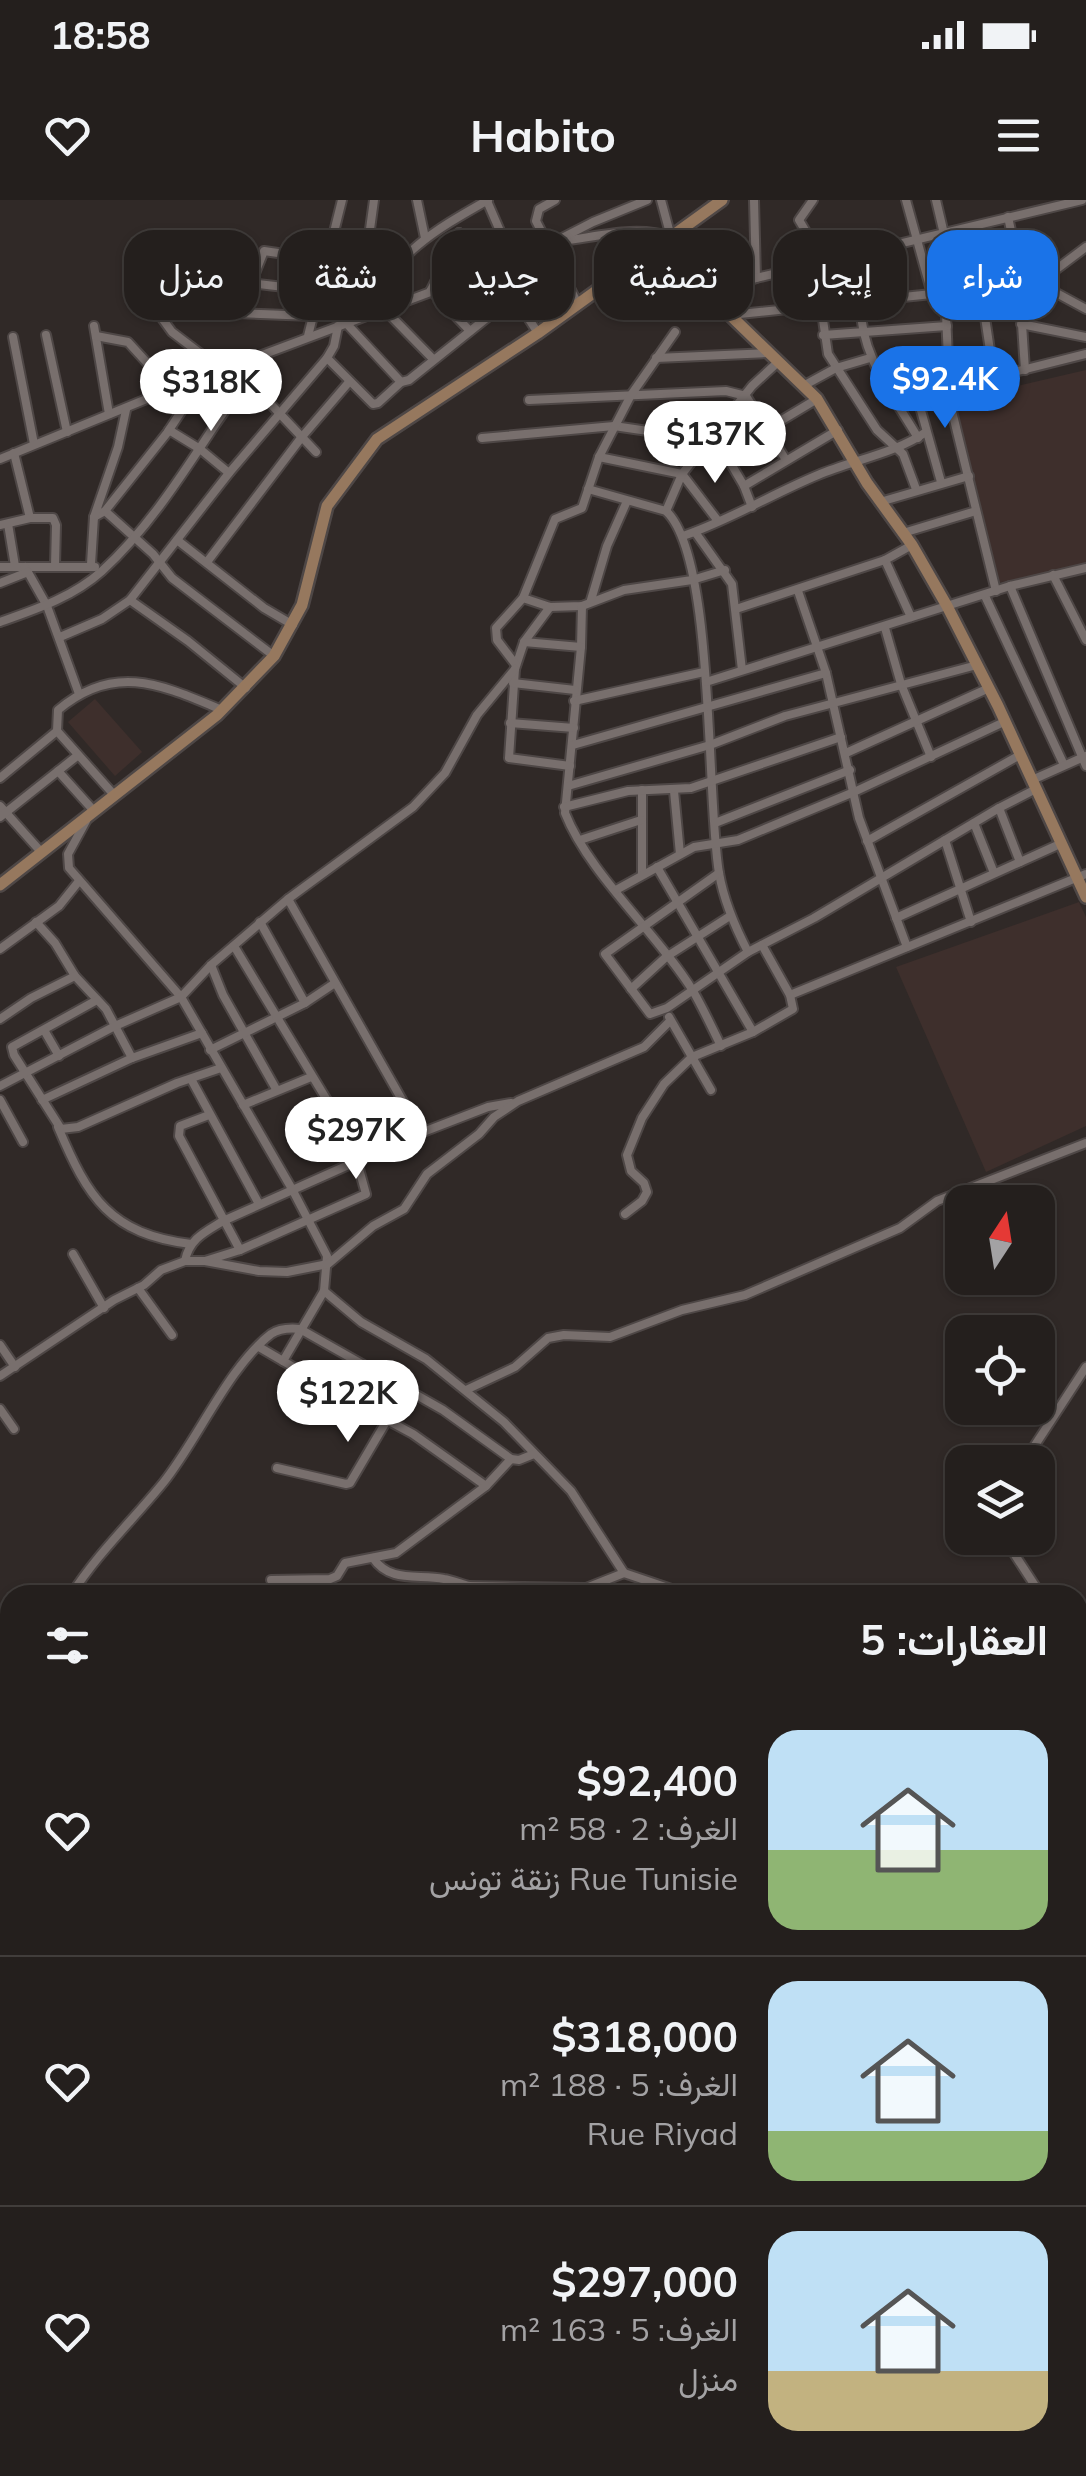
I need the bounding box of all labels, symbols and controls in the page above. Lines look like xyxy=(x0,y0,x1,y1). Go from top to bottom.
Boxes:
text: 18:58 xyxy=(50,11,151,59)
text: Habito xyxy=(470,107,616,163)
icon: heart xyxy=(40,108,95,163)
icon: menu xyxy=(991,108,1046,163)
chip: منزل xyxy=(124,230,259,320)
chip: شقة xyxy=(279,230,412,320)
chip: جديد xyxy=(432,230,574,320)
chip: تصفية xyxy=(594,230,753,320)
chip: إيجار xyxy=(773,230,907,320)
chip: شراء xyxy=(927,230,1058,320)
pin: $92.4K xyxy=(864,346,1026,431)
pin: $318K xyxy=(141,349,281,434)
text: $92.4K xyxy=(892,358,998,398)
text: $318K xyxy=(162,361,260,401)
pin: $137K xyxy=(645,401,785,486)
text: $137K xyxy=(666,413,764,453)
pin: $297K xyxy=(286,1097,426,1182)
text: $297K xyxy=(307,1109,405,1149)
north arrow xyxy=(945,1185,1055,1295)
map controls xyxy=(945,1185,1055,1555)
button: locate xyxy=(945,1315,1055,1425)
pin: $122K xyxy=(278,1360,418,1445)
text: $122K xyxy=(299,1372,397,1412)
button: layers xyxy=(945,1445,1055,1555)
text: العقارات: 5 xyxy=(860,1613,1048,1666)
icon: filters xyxy=(40,1618,95,1673)
text: $92,400 xyxy=(576,1754,738,1807)
icon: home xyxy=(848,1770,968,1890)
icon: heart xyxy=(40,1803,95,1858)
text: الغرف: 2 · 58 m² xyxy=(519,1808,738,1848)
text: Rue Tunisie زنقة تونس xyxy=(429,1858,738,1898)
text: $318,000 xyxy=(551,2010,738,2063)
icon: home xyxy=(848,2021,968,2141)
icon: heart xyxy=(40,2054,95,2109)
text: الغرف: 5 · 188 m² xyxy=(500,2064,738,2104)
text: Rue Riyad xyxy=(587,2113,738,2153)
text: $297,000 xyxy=(551,2255,738,2308)
icon: home xyxy=(848,2271,968,2391)
icon: heart xyxy=(40,2304,95,2359)
text: الغرف: 5 · 163 m² xyxy=(500,2309,738,2349)
text: منزل xyxy=(678,2359,738,2399)

